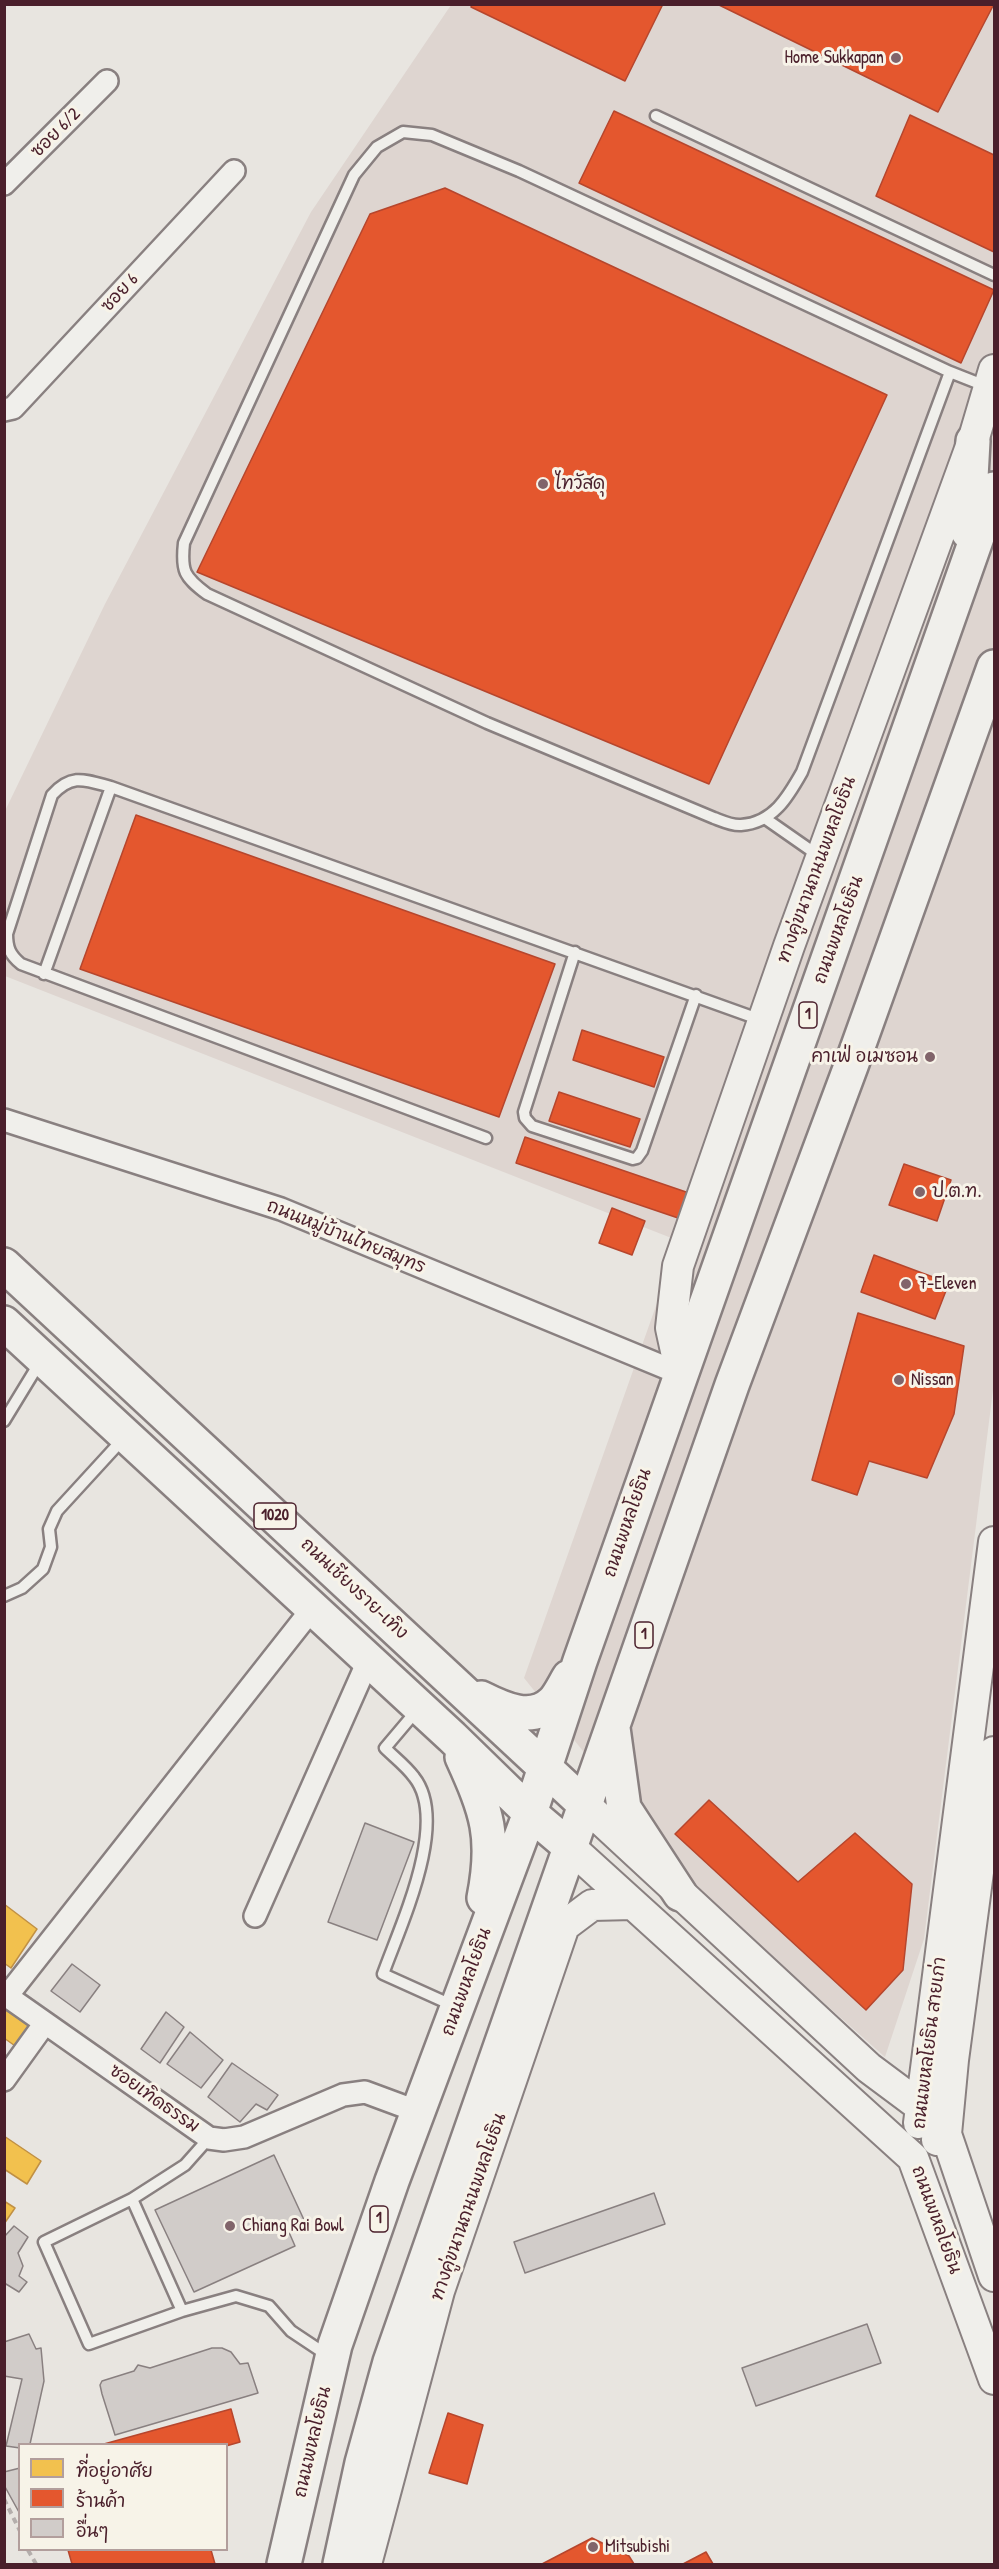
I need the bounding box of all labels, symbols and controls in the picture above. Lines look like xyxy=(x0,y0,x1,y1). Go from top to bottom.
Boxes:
place label: Home Sukkapan xyxy=(784,47,884,69)
marker: Home Sukkapan xyxy=(889,51,903,65)
street label: ซอย 6/2 xyxy=(27,104,85,162)
street label: ซอย 6 xyxy=(97,269,143,317)
place label: ไทวัสดุ xyxy=(555,473,605,495)
marker: ไทวัสดุ xyxy=(536,477,550,491)
street label: ทางคู่ขนานถนนพหลโยธิน xyxy=(773,774,861,966)
street label: ถนนพหลโยธิน xyxy=(809,873,869,987)
road number: 1 xyxy=(799,1002,817,1028)
place label: คาเฟ่ อเมซอน xyxy=(811,1046,918,1068)
marker: คาเฟ่ อเมซอน xyxy=(923,1050,937,1064)
place label: ป.ต.ท. xyxy=(932,1181,981,1203)
marker: ป.ต.ท. xyxy=(913,1185,927,1199)
street label: ถนนหมู่บ้านไทยสมุทร xyxy=(264,1195,428,1279)
place label: 7-Eleven xyxy=(918,1273,977,1295)
marker: 7-Eleven xyxy=(899,1277,913,1291)
place label: Nissan xyxy=(911,1369,954,1391)
marker: Nissan xyxy=(892,1373,906,1387)
street label: ถนนพหลโยธิน xyxy=(599,1466,657,1580)
road number: 1020 xyxy=(254,1503,296,1529)
street label: ถนนเชียงราย-เทิง xyxy=(296,1534,412,1644)
road number: 1 xyxy=(635,1622,653,1648)
street label: ถนนพหลโยธิน xyxy=(437,1925,497,2039)
street label: ถนนพหลโยธิน สายเก่า xyxy=(909,1956,951,2130)
street label: ซอยเทิดธรรม xyxy=(105,2060,203,2138)
street label: ทางคู่ขนานถนนพหลโยธิน xyxy=(427,2110,511,2304)
street label: ถนนพหลโยธิน xyxy=(906,2163,966,2277)
road number: 1 xyxy=(370,2206,388,2232)
place label: Chiang Rai Bowl xyxy=(242,2215,344,2237)
marker: Chiang Rai Bowl xyxy=(223,2219,237,2233)
street label: ถนนพหลโยธิน xyxy=(290,2384,336,2500)
legend xyxy=(18,2443,228,2551)
text: ที่อยู่อาศัย xyxy=(76,2458,153,2483)
text: ร้านค้า xyxy=(76,2488,125,2513)
text: อื่นๆ xyxy=(76,2518,108,2543)
place label: Mitsubishi xyxy=(605,2536,670,2558)
marker: Mitsubishi xyxy=(586,2540,600,2554)

